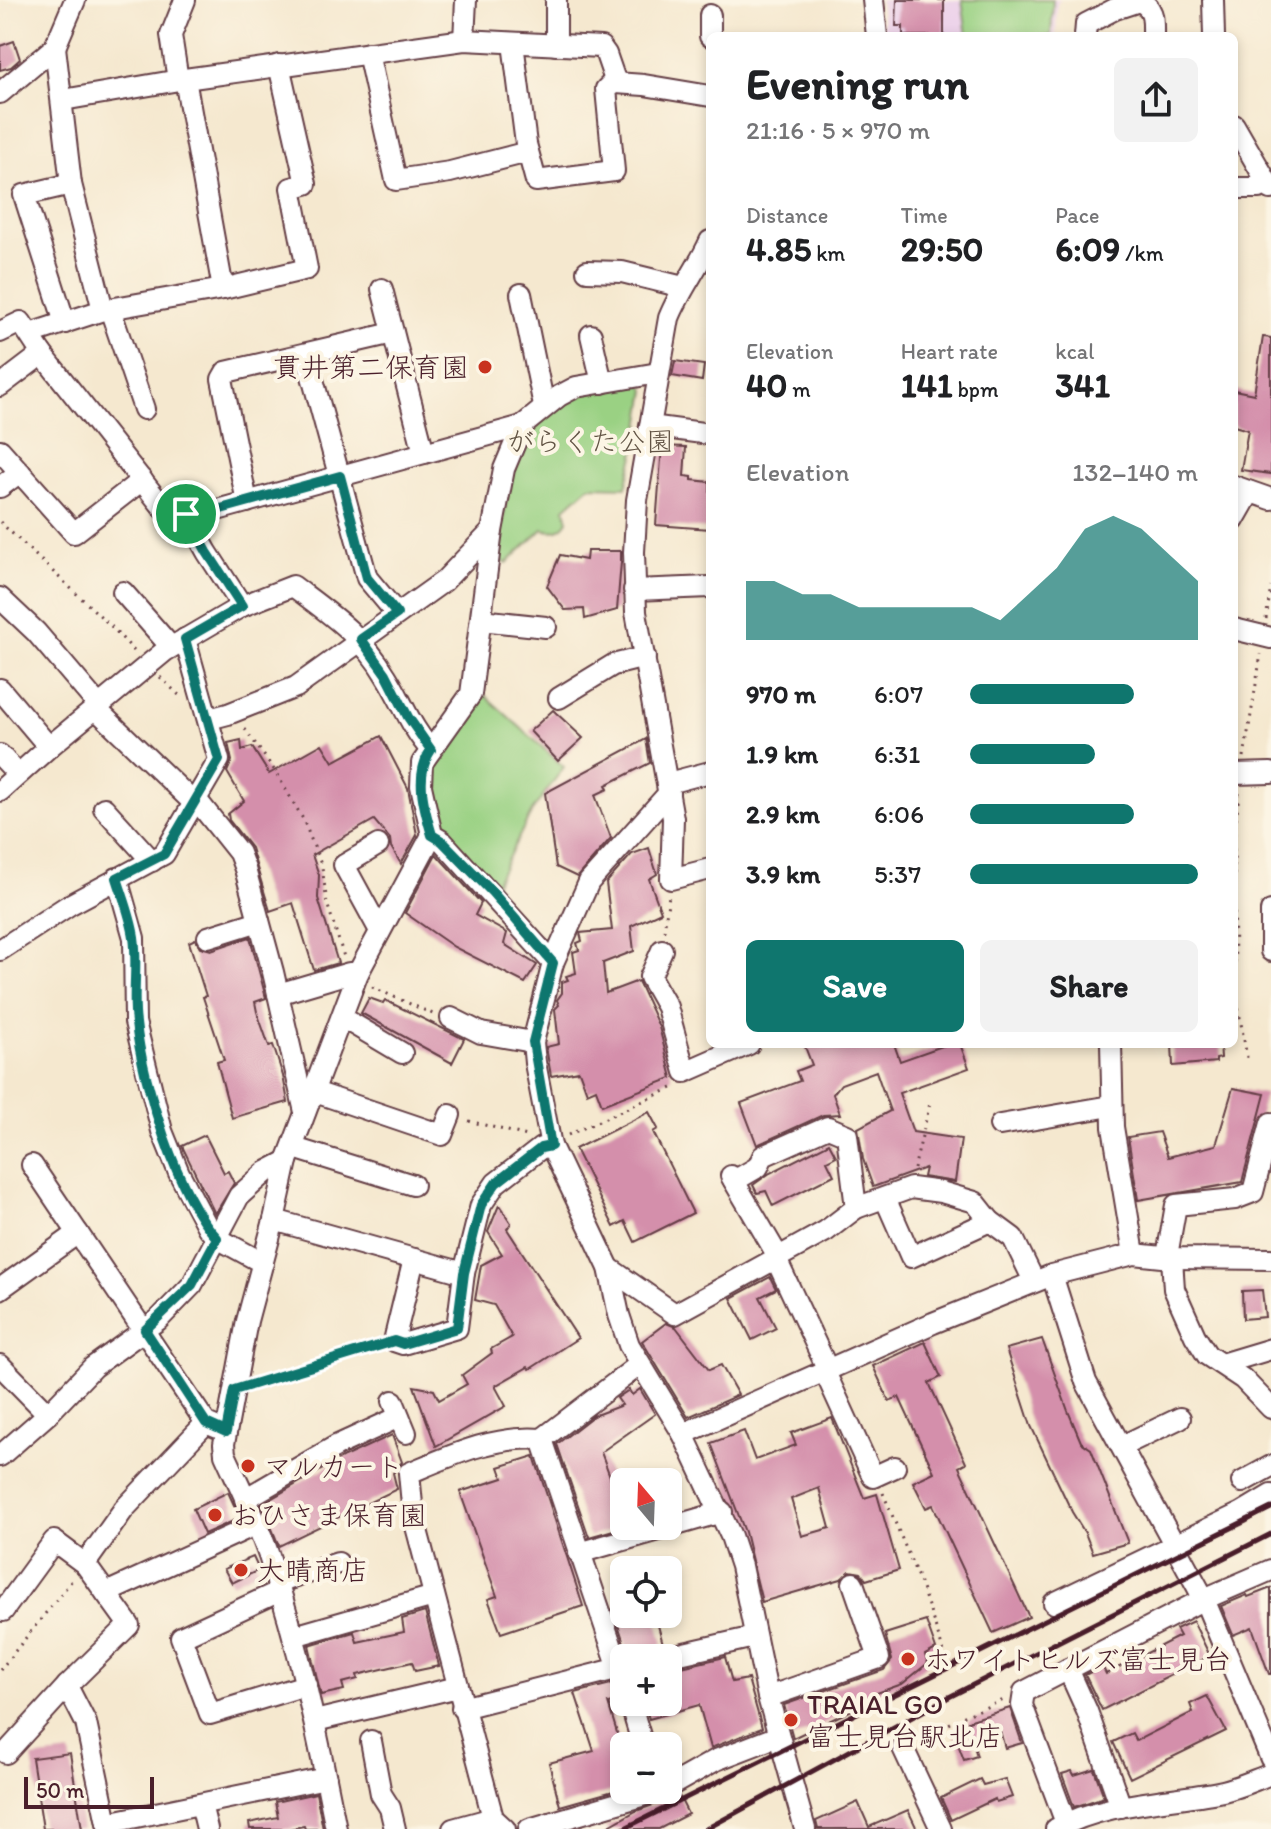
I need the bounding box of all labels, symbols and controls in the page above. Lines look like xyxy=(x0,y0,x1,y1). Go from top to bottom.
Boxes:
text: Evening run xyxy=(746,57,969,110)
button: share xyxy=(1114,58,1198,142)
text: 21:16 · 5 × 970 m xyxy=(746,114,930,146)
text: Distance xyxy=(746,202,828,229)
text: Time xyxy=(901,202,948,229)
text: Pace xyxy=(1055,202,1099,229)
text: 4.85 xyxy=(746,229,811,270)
text: 29:50 xyxy=(901,229,983,270)
text: 6:09 xyxy=(1055,229,1120,270)
text: km xyxy=(811,240,845,267)
text: /km xyxy=(1120,240,1164,267)
text: Elevation xyxy=(746,338,833,365)
text: Heart rate xyxy=(901,338,998,365)
text: kcal xyxy=(1055,338,1094,365)
place label: 貫井第二保育園 xyxy=(273,350,469,384)
marker: 貫井第二保育園 xyxy=(476,358,494,376)
text: 40 xyxy=(746,365,787,406)
text: 141 xyxy=(901,365,953,406)
text: 341 xyxy=(1055,365,1110,406)
text: m xyxy=(787,376,811,403)
text: bpm xyxy=(953,376,998,403)
park label: がらくた公園 xyxy=(506,424,674,458)
text: Elevation xyxy=(746,456,849,488)
text: 132–140 m xyxy=(1072,456,1198,488)
pin xyxy=(152,480,220,548)
icon: arrive xyxy=(164,492,208,536)
text: 970 m xyxy=(746,678,816,710)
text: 6:07 xyxy=(874,678,923,710)
text: 1.9 km xyxy=(746,738,818,770)
text: 6:31 xyxy=(874,738,920,770)
text: 2.9 km xyxy=(746,798,820,830)
text: 6:06 xyxy=(874,798,924,830)
text: 3.9 km xyxy=(746,858,820,890)
text: 5:37 xyxy=(874,858,921,890)
button: Save xyxy=(746,940,964,1032)
button: Share xyxy=(980,940,1198,1032)
place label: マルカート xyxy=(264,1449,403,1483)
marker: マルカート xyxy=(239,1457,257,1475)
north arrow xyxy=(610,1468,682,1540)
map controls xyxy=(610,1468,682,1804)
place label: おひさま保育園 xyxy=(231,1498,427,1532)
marker: おひさま保育園 xyxy=(206,1506,224,1524)
place label: 大晴商店 xyxy=(257,1553,369,1587)
button: locate xyxy=(610,1556,682,1628)
marker: 大晴商店 xyxy=(232,1561,250,1579)
place label: ホワイトヒルズ富士見台 xyxy=(924,1642,1231,1676)
button: + xyxy=(610,1644,682,1716)
marker: ホワイトヒルズ富士見台 xyxy=(899,1650,917,1668)
place label: TRAIAL GO 富士見台駅北店 xyxy=(807,1687,1003,1753)
marker: TRAIAL GO 富士見台駅北店 xyxy=(782,1711,800,1729)
button: − xyxy=(610,1732,682,1804)
scale bar xyxy=(24,1773,154,1809)
text: 50 m xyxy=(36,1777,85,1804)

